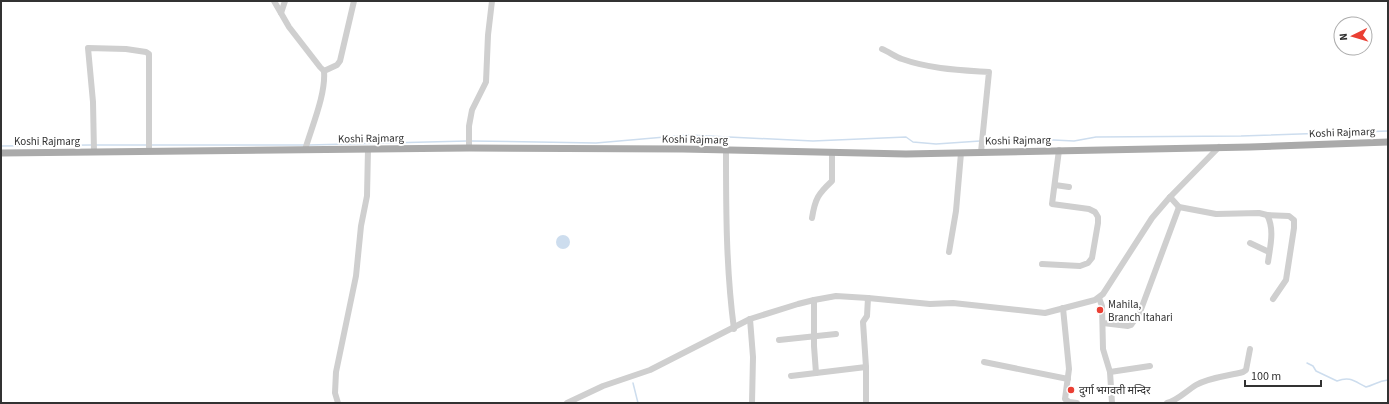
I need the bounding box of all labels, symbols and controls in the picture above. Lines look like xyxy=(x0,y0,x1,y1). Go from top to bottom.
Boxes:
north arrow xyxy=(1333,16,1373,56)
text: N xyxy=(1336,33,1351,41)
street label: Koshi Rajmarg xyxy=(1309,124,1376,141)
street label: Koshi Rajmarg xyxy=(338,130,405,147)
street label: Koshi Rajmarg xyxy=(662,131,729,148)
street label: Koshi Rajmarg xyxy=(985,132,1052,149)
street label: Koshi Rajmarg xyxy=(14,134,81,149)
place label: Mahila, Branch Itahari xyxy=(1108,297,1173,325)
marker: Mahila, Branch Itahari xyxy=(1095,305,1105,315)
scale bar xyxy=(1245,362,1321,388)
text: 100 m xyxy=(1251,368,1281,385)
place label: दुर्गा भगवती मन्दिर xyxy=(1079,383,1151,398)
marker: दुर्गा भगवती मन्दिर xyxy=(1066,385,1076,395)

